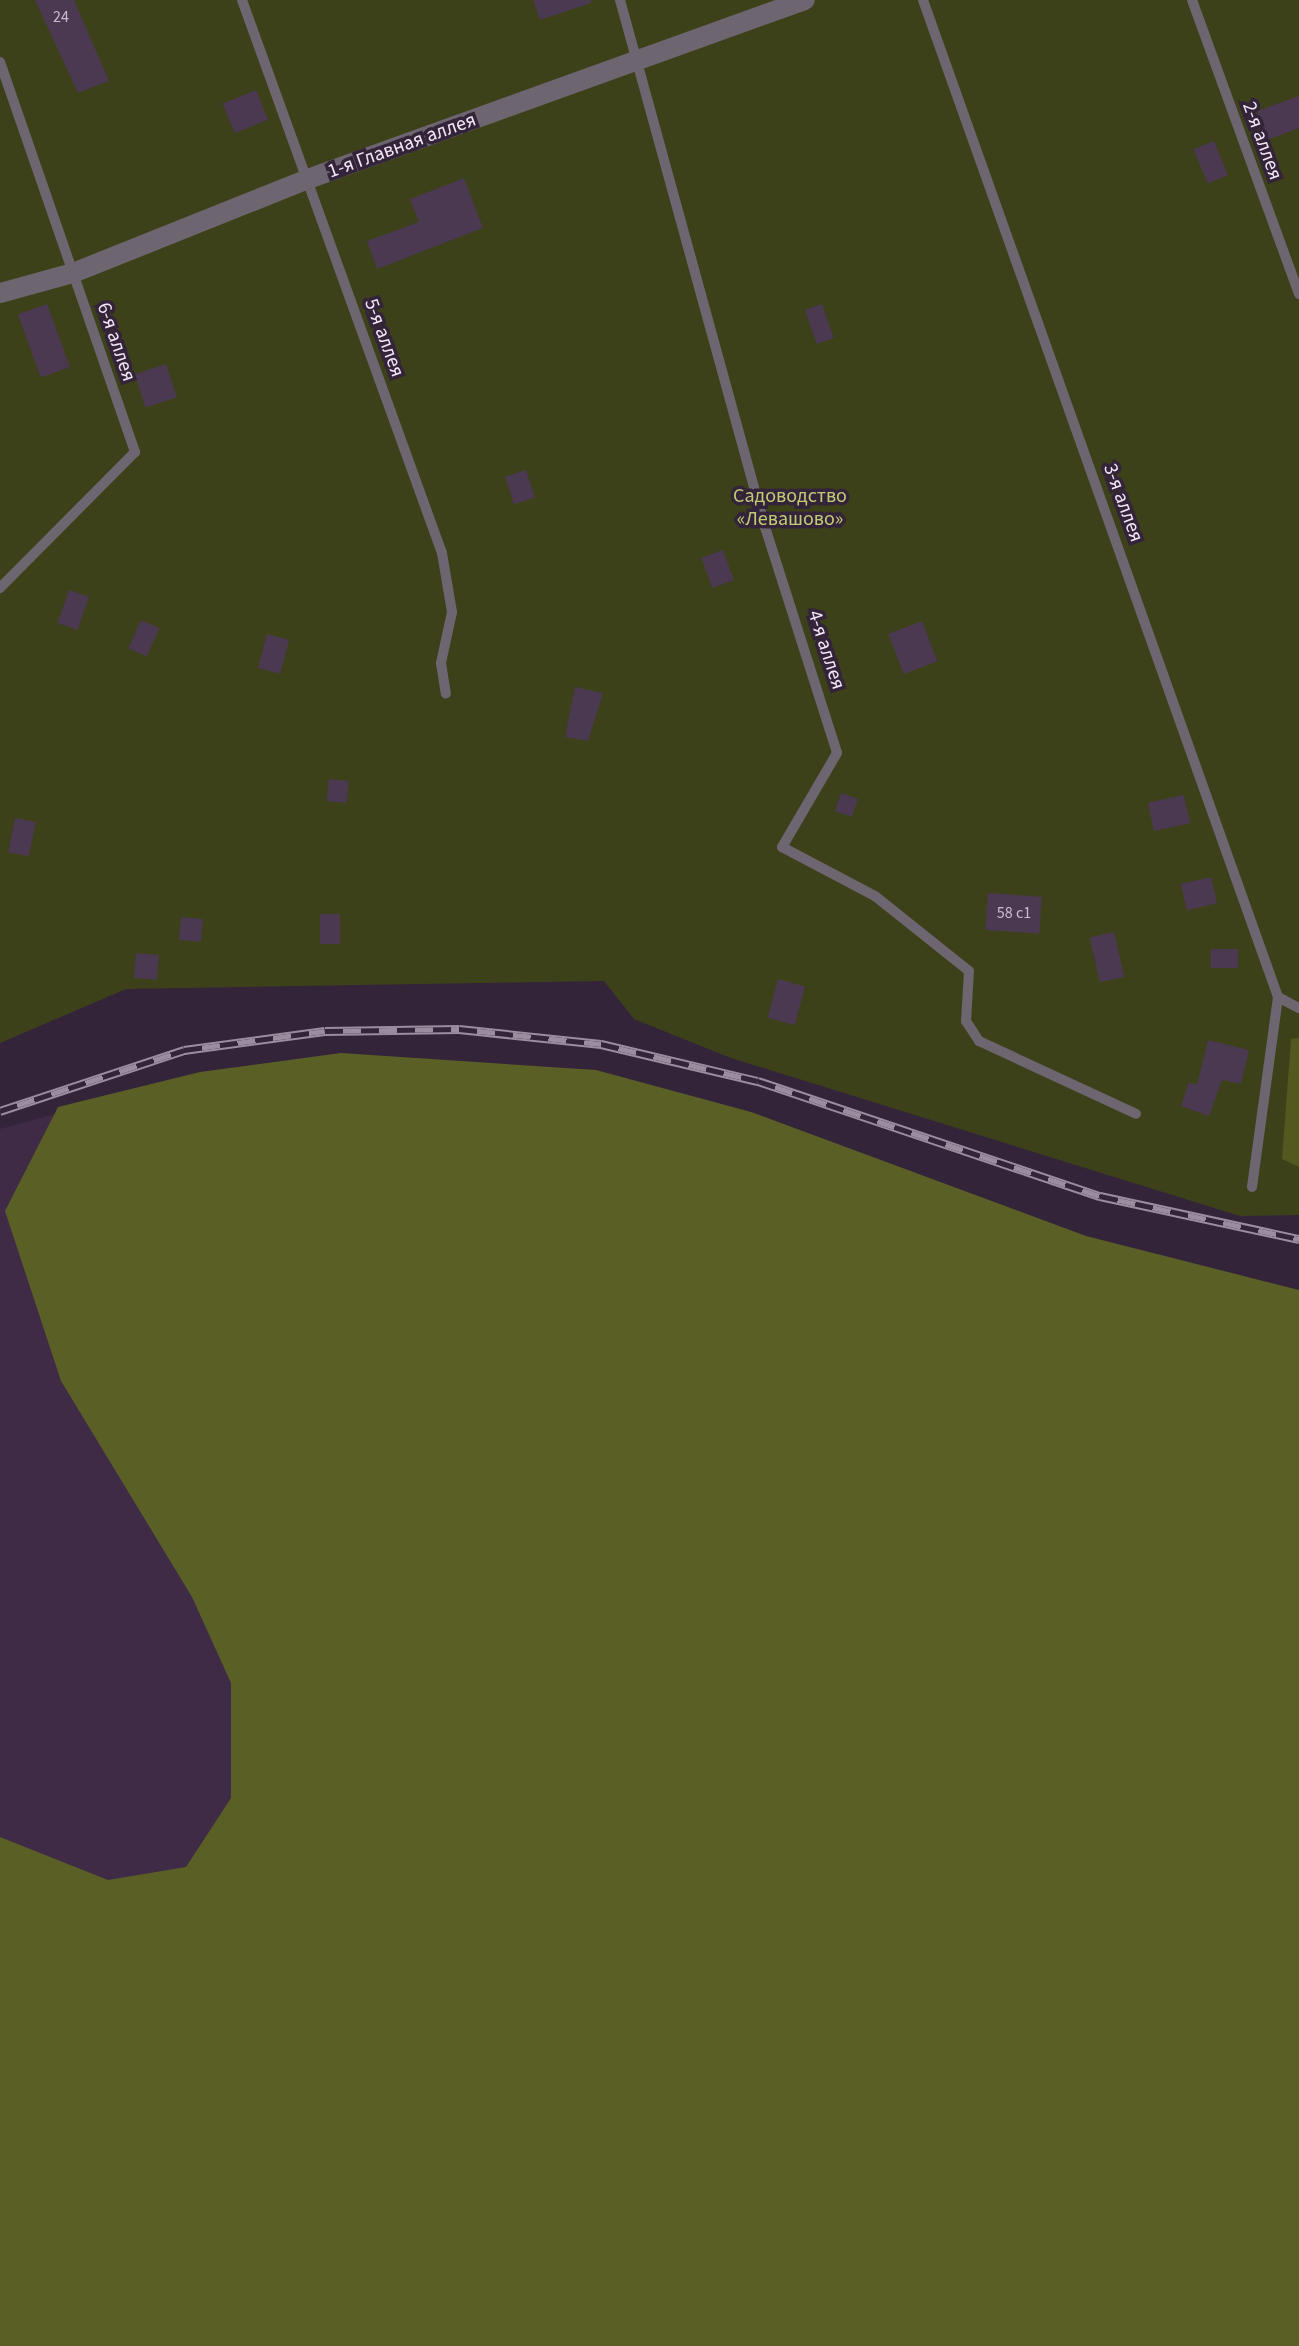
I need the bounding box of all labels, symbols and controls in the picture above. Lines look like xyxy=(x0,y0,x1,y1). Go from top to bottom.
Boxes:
house number: 24 xyxy=(53,7,69,27)
street label: 2-я аллея xyxy=(1237,98,1287,184)
street label: 1-я Главная аллея xyxy=(325,108,479,184)
street label: 5-я аллея xyxy=(359,295,409,381)
street label: 6-я аллея xyxy=(91,299,141,385)
street label: 3-я аллея xyxy=(1098,460,1148,546)
park label: Садоводство «Левашово» xyxy=(733,484,847,531)
street label: 4-я аллея xyxy=(802,607,850,693)
house number: 58 с1 xyxy=(997,903,1031,923)

